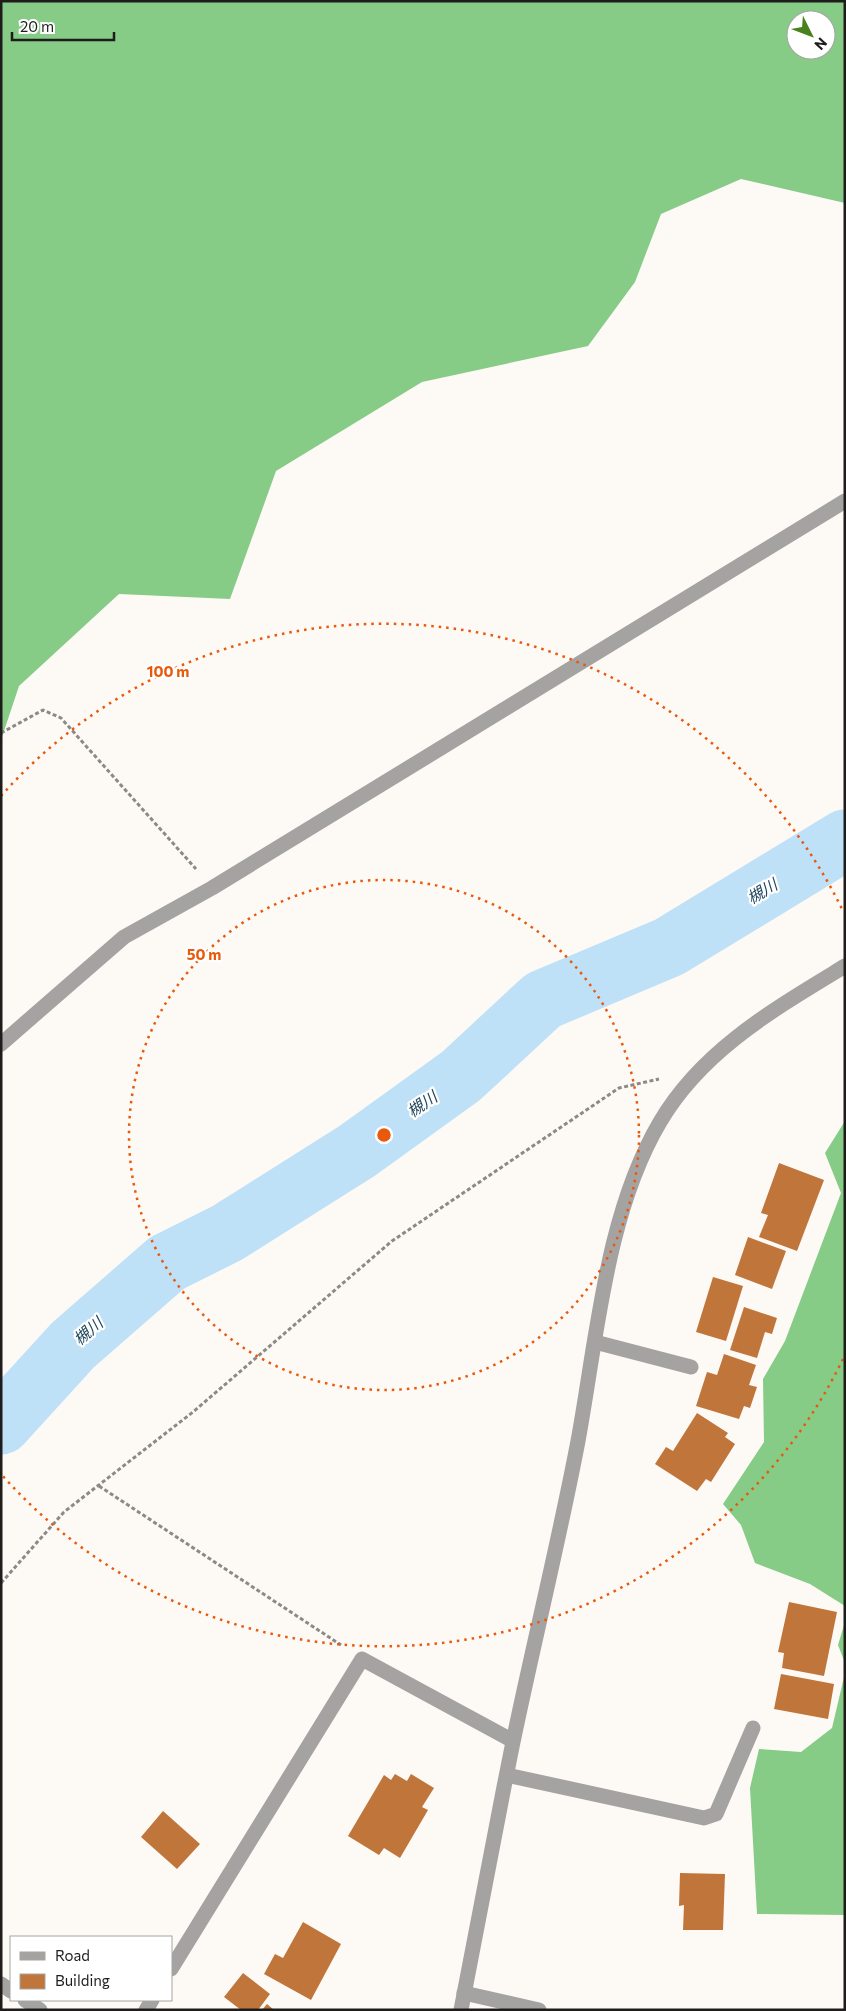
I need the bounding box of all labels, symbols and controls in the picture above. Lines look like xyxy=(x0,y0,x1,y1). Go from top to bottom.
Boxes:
scale bar xyxy=(12,10,115,42)
north arrow xyxy=(786,10,836,60)
text: 20 m xyxy=(20,17,54,35)
text: N xyxy=(811,34,831,54)
text: 100 m xyxy=(147,662,189,680)
water label: 槻川 xyxy=(743,873,782,907)
text: 50 m xyxy=(187,945,221,963)
water label: 槻川 xyxy=(403,1085,442,1121)
centre of rings xyxy=(375,1126,393,1144)
water label: 槻川 xyxy=(69,1312,107,1348)
legend xyxy=(10,1936,172,2001)
text: Road xyxy=(55,1946,90,1964)
text: Building xyxy=(55,1971,110,1989)

